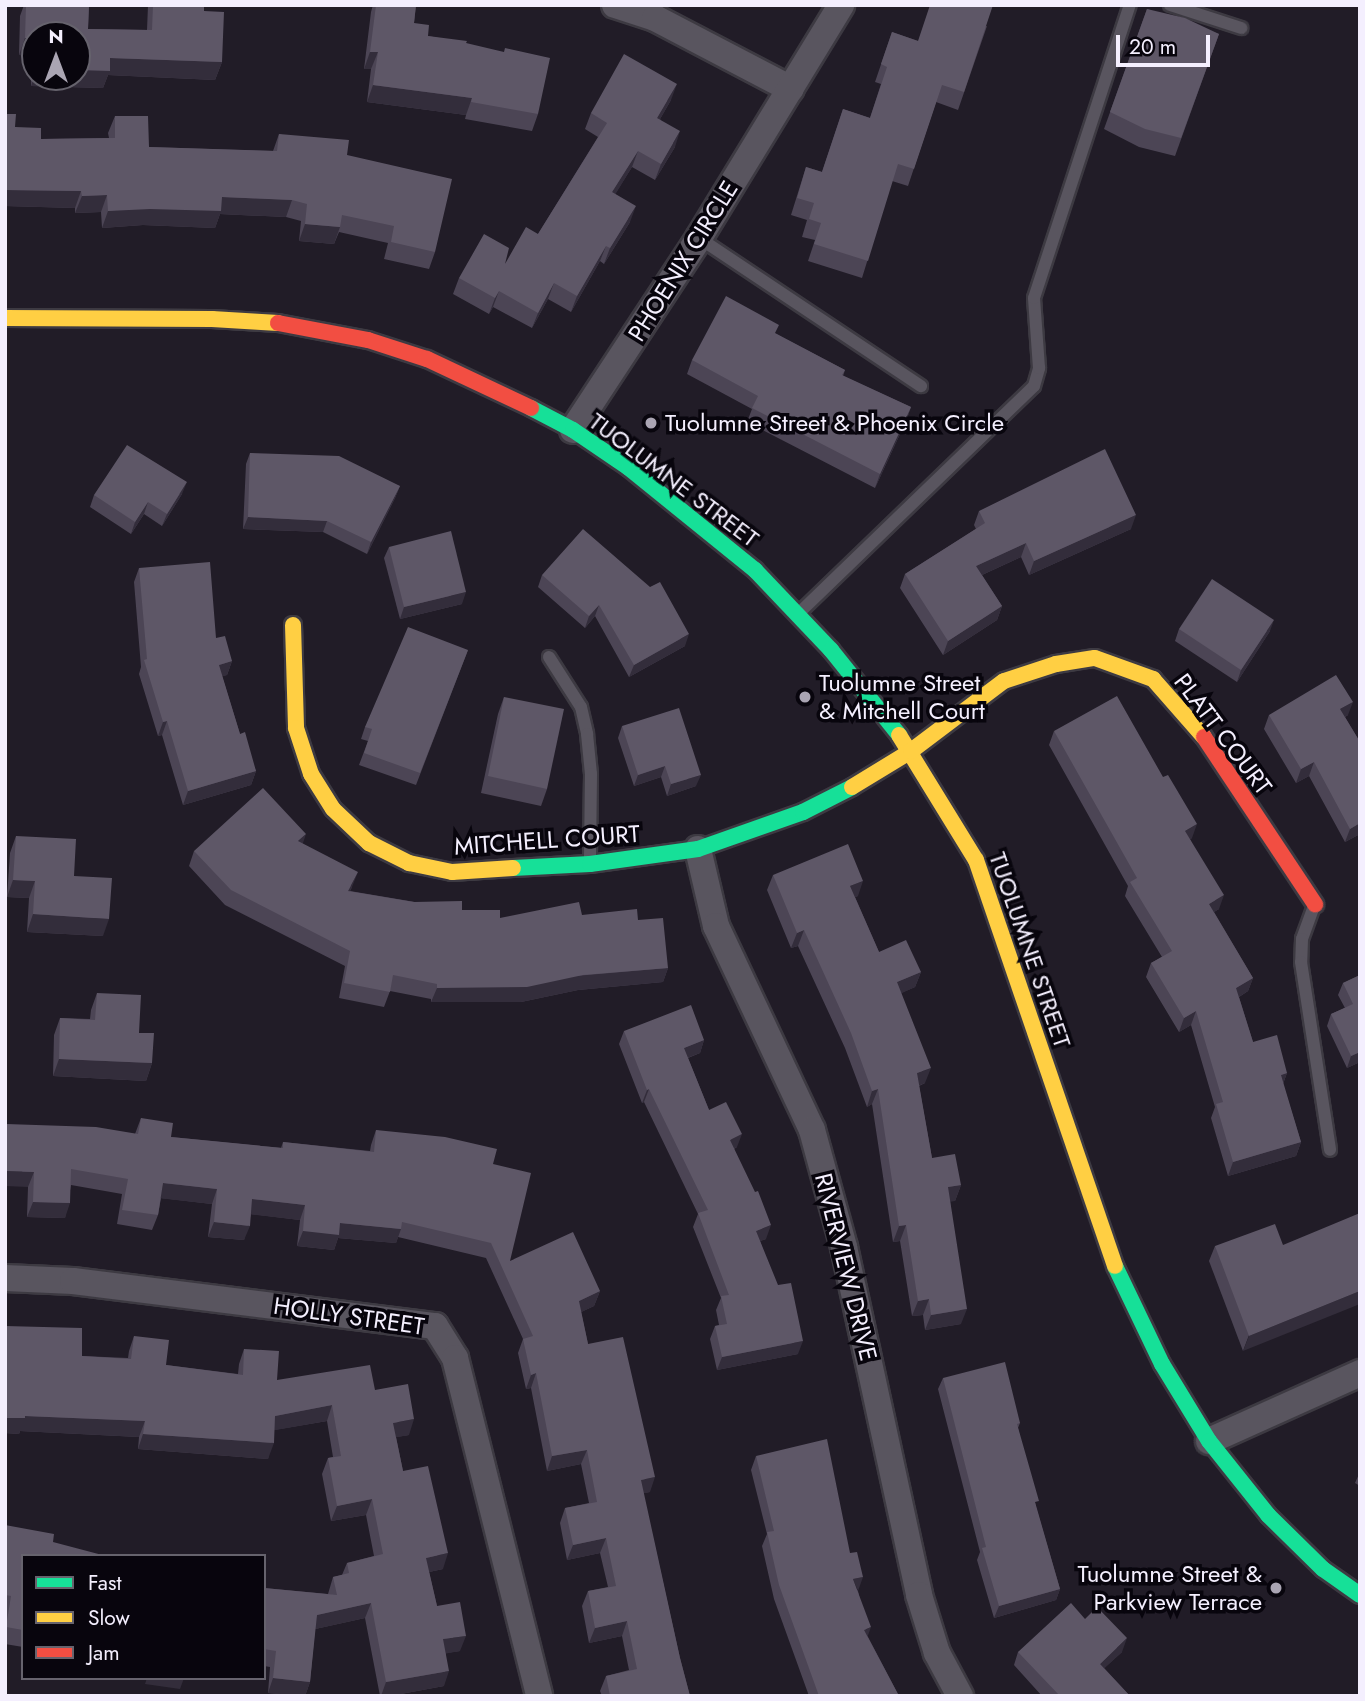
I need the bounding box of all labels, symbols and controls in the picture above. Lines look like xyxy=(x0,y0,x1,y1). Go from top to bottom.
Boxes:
north arrow xyxy=(21,21,91,91)
scale bar xyxy=(1120,21,1214,65)
text: N xyxy=(48,23,64,50)
text: 20 m xyxy=(1129,32,1176,62)
street label: PHOENIX CIRCLE xyxy=(622,175,744,347)
street label: TUOLUMNE STREET xyxy=(584,407,764,553)
place label: Tuolumne Street & Phoenix Circle xyxy=(665,409,1004,437)
marker: Tuolumne Street & Phoenix Circle xyxy=(643,415,659,431)
street label: PLATT COURT xyxy=(1168,668,1278,800)
place label: Tuolumne Street & Mitchell Court xyxy=(819,669,985,725)
marker: Tuolumne Street & Mitchell Court xyxy=(797,689,813,705)
street label: MITCHELL COURT xyxy=(453,819,641,861)
street label: TUOLUMNE STREET xyxy=(983,849,1077,1051)
street label: RIVERVIEW DRIVE xyxy=(809,1170,883,1364)
street label: HOLLY STREET xyxy=(272,1291,426,1341)
legend xyxy=(21,1554,266,1680)
place label: Tuolumne Street & Parkview Terrace xyxy=(1077,1560,1262,1616)
text: Fast xyxy=(88,1568,121,1598)
marker: Tuolumne Street & Parkview Terrace xyxy=(1268,1580,1284,1596)
text: Slow xyxy=(88,1603,130,1633)
text: Jam xyxy=(88,1638,120,1668)

